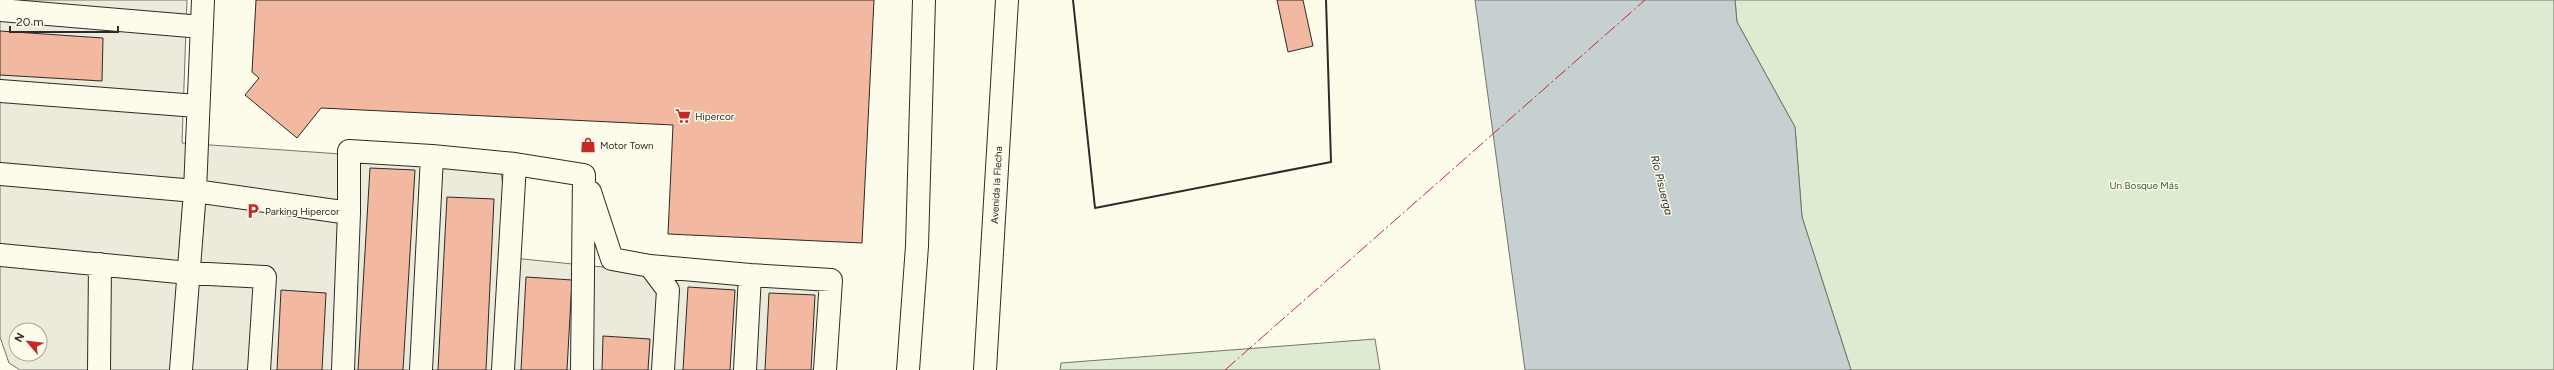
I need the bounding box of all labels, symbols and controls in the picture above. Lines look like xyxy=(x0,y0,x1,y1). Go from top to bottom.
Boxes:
scale bar xyxy=(10,8,118,34)
text: 20 m xyxy=(16,15,44,29)
supermarket icon: Hipercor xyxy=(674,107,692,125)
place label: Hipercor xyxy=(695,110,735,123)
shop icon: Motor Town xyxy=(579,136,597,154)
place label: Motor Town xyxy=(600,139,654,152)
street label: Avenida la Flecha xyxy=(988,146,1005,224)
water label: Río Pisuerga xyxy=(1648,154,1675,217)
park label: Un Bosque Más xyxy=(2109,179,2179,192)
parking icon: Parking Hipercor xyxy=(244,202,262,220)
place label: Parking Hipercor xyxy=(265,205,340,218)
north arrow xyxy=(8,322,48,362)
text: N xyxy=(12,331,27,344)

